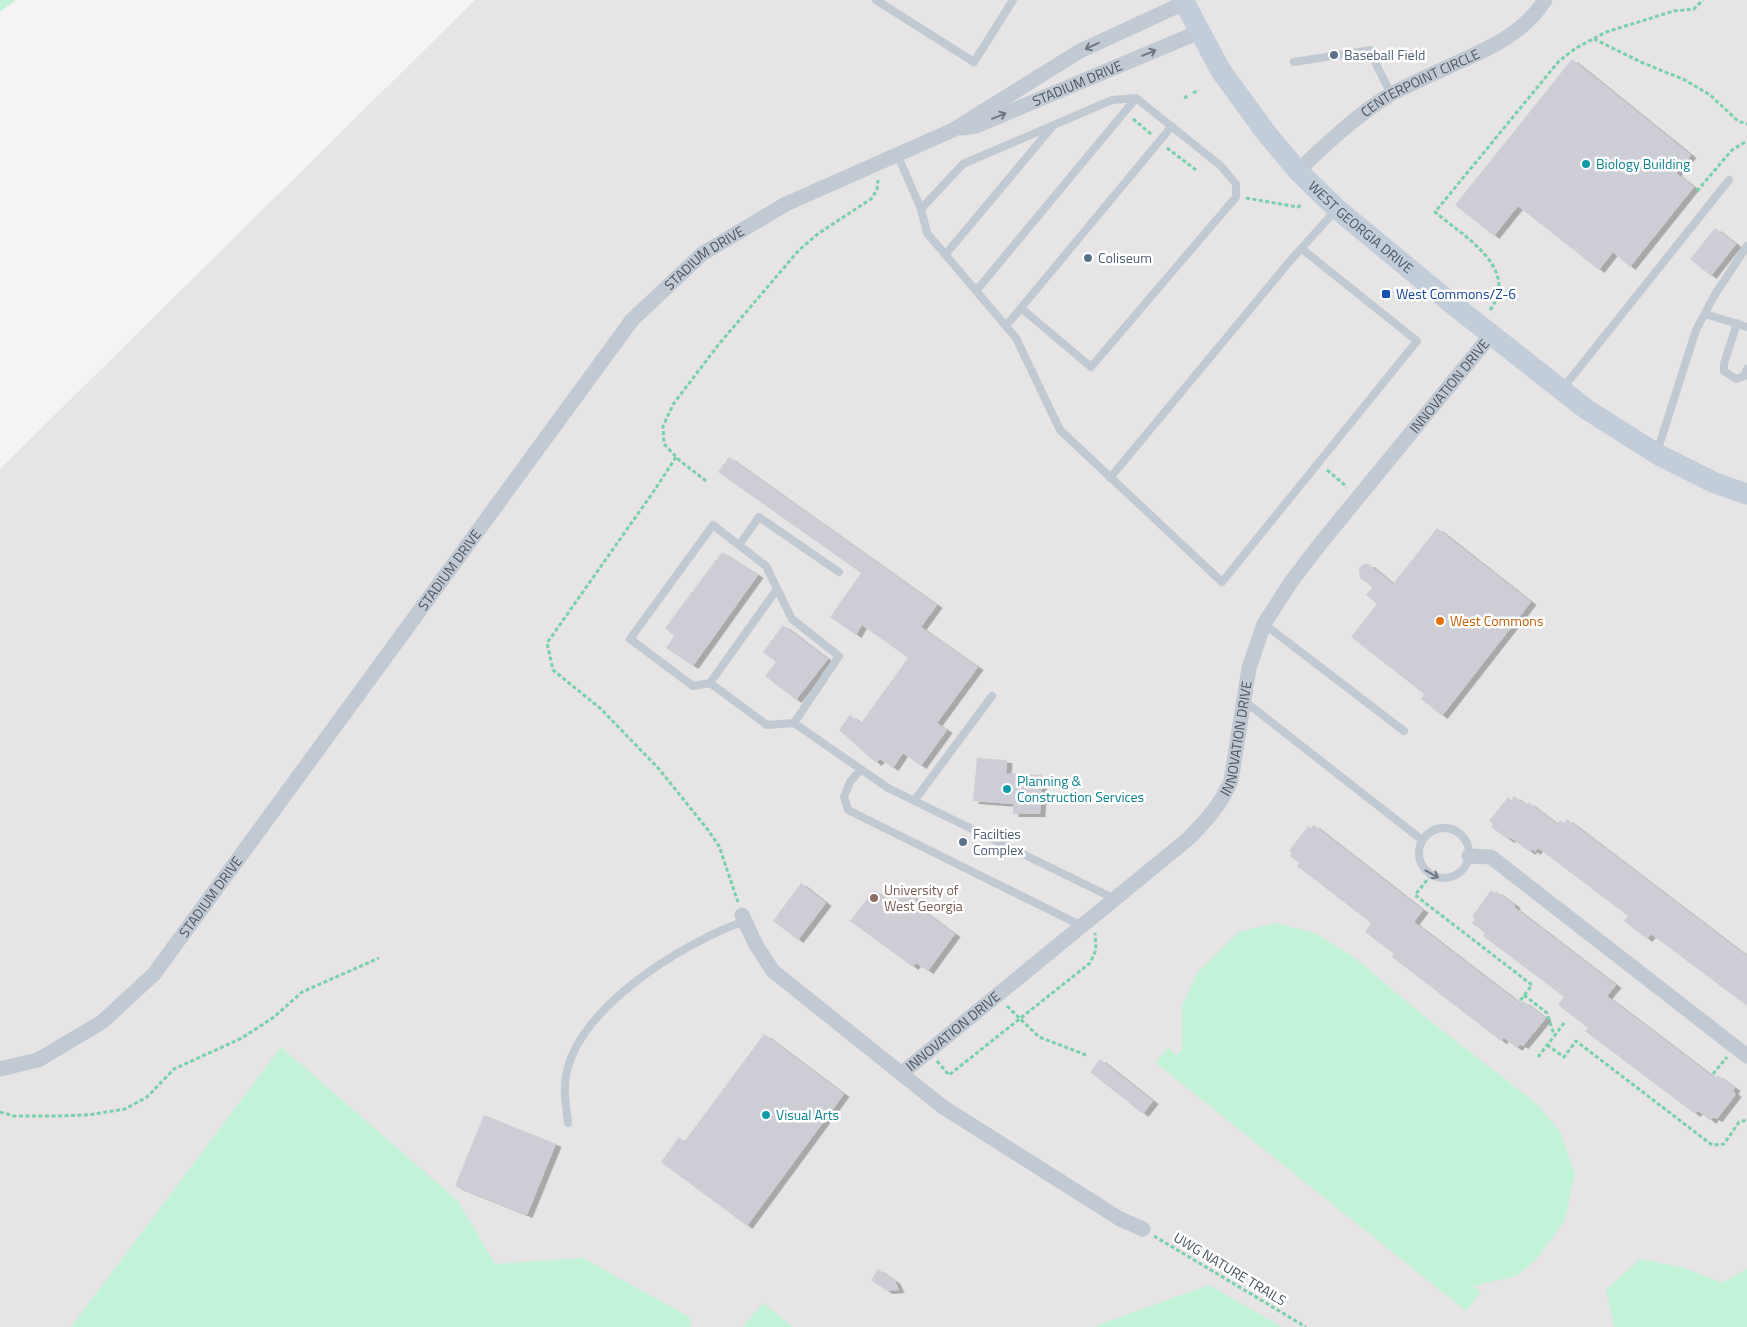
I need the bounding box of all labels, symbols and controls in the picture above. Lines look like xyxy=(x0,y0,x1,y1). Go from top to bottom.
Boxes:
one-way arrow xyxy=(1085,41,1100,51)
street label: CENTERPOINT CIRCLE xyxy=(1356,43,1483,122)
place label: Baseball Field xyxy=(1344,44,1425,65)
one-way arrow xyxy=(1141,48,1156,57)
marker: Baseball Field xyxy=(1328,49,1340,61)
street label: STADIUM DRIVE xyxy=(1029,54,1126,111)
one-way arrow xyxy=(991,111,1006,120)
place label: Biology Building xyxy=(1596,153,1690,174)
marker: Biology Building xyxy=(1580,158,1592,170)
street label: WEST GEORGIA DRIVE xyxy=(1304,176,1418,278)
street label: STADIUM DRIVE xyxy=(659,220,748,295)
place label: Coliseum xyxy=(1098,247,1152,268)
marker: Coliseum xyxy=(1082,252,1094,264)
place label: West Commons/Z-6 xyxy=(1396,283,1516,304)
marker: West Commons/Z-6 xyxy=(1380,288,1392,300)
street label: INNOVATION DRIVE xyxy=(1404,334,1494,437)
street label: STADIUM DRIVE xyxy=(412,524,486,614)
place label: West Commons xyxy=(1450,610,1543,631)
marker: West Commons xyxy=(1434,615,1446,627)
street label: INNOVATION DRIVE xyxy=(1214,679,1257,800)
place label: Planning & Construction Services xyxy=(1017,770,1144,807)
marker: Planning & Construction Services xyxy=(1001,783,1013,795)
place label: Facilties Complex xyxy=(973,823,1024,860)
marker: Facilties Complex xyxy=(957,836,969,848)
street label: STADIUM DRIVE xyxy=(173,851,247,941)
one-way arrow xyxy=(1425,869,1440,879)
place label: University of West Georgia xyxy=(884,879,963,916)
marker: University of West Georgia xyxy=(868,892,880,904)
street label: INNOVATION DRIVE xyxy=(901,986,1005,1076)
place label: Visual Arts xyxy=(776,1104,839,1125)
marker: Visual Arts xyxy=(760,1109,772,1121)
street label: UWG NATURE TRAILS xyxy=(1170,1227,1291,1311)

